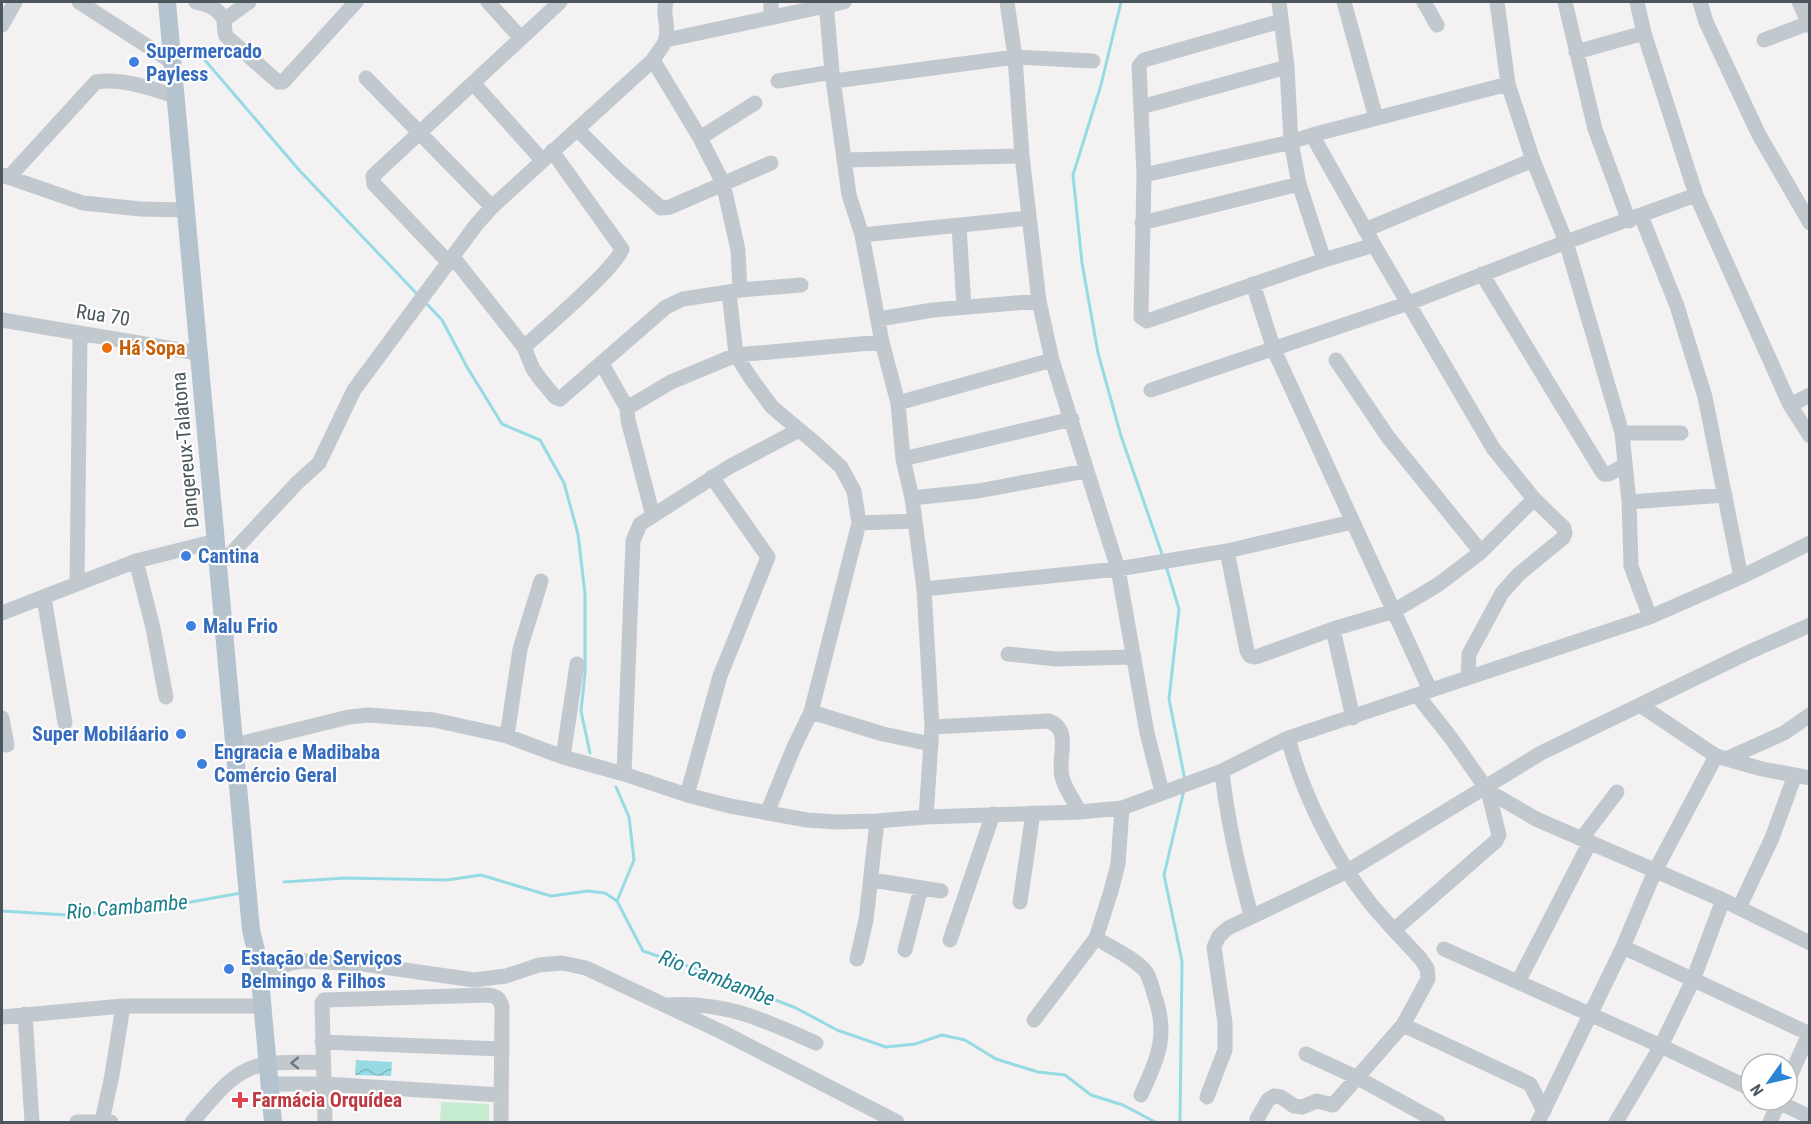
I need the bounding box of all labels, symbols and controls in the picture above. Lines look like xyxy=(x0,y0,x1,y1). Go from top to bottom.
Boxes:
place label: Supermercado Payless xyxy=(146,39,262,86)
marker: Supermercado Payless xyxy=(127,55,141,69)
street label: Rua 70 xyxy=(74,299,132,331)
place label: Há Sopa xyxy=(119,336,185,360)
marker: Há Sopa xyxy=(100,341,114,355)
street label: Dangereux-Talatona xyxy=(166,371,204,529)
place label: Cantina xyxy=(198,544,259,568)
marker: Cantina xyxy=(179,549,193,563)
place label: Malu Frio xyxy=(203,614,278,638)
marker: Malu Frio xyxy=(184,619,198,633)
place label: Super Mobiláario xyxy=(32,722,169,746)
marker: Super Mobiláario xyxy=(174,727,188,741)
place label: Engracia e Madibaba Comércio Geral xyxy=(214,740,380,787)
marker: Engracia e Madibaba Comércio Geral xyxy=(195,757,209,771)
water label: Rio Cambambe xyxy=(65,890,189,924)
water label: Rio Cambambe xyxy=(656,945,778,1011)
place label: Estação de Serviços Belmingo & Filhos xyxy=(241,946,402,993)
marker: Estação de Serviços Belmingo & Filhos xyxy=(222,962,236,976)
north arrow xyxy=(1739,1052,1799,1112)
one-way arrow xyxy=(291,1057,300,1069)
text: N xyxy=(1746,1081,1768,1099)
place label: Farmácia Orquídea xyxy=(252,1088,402,1112)
marker: Farmácia Orquídea xyxy=(233,1093,247,1107)

